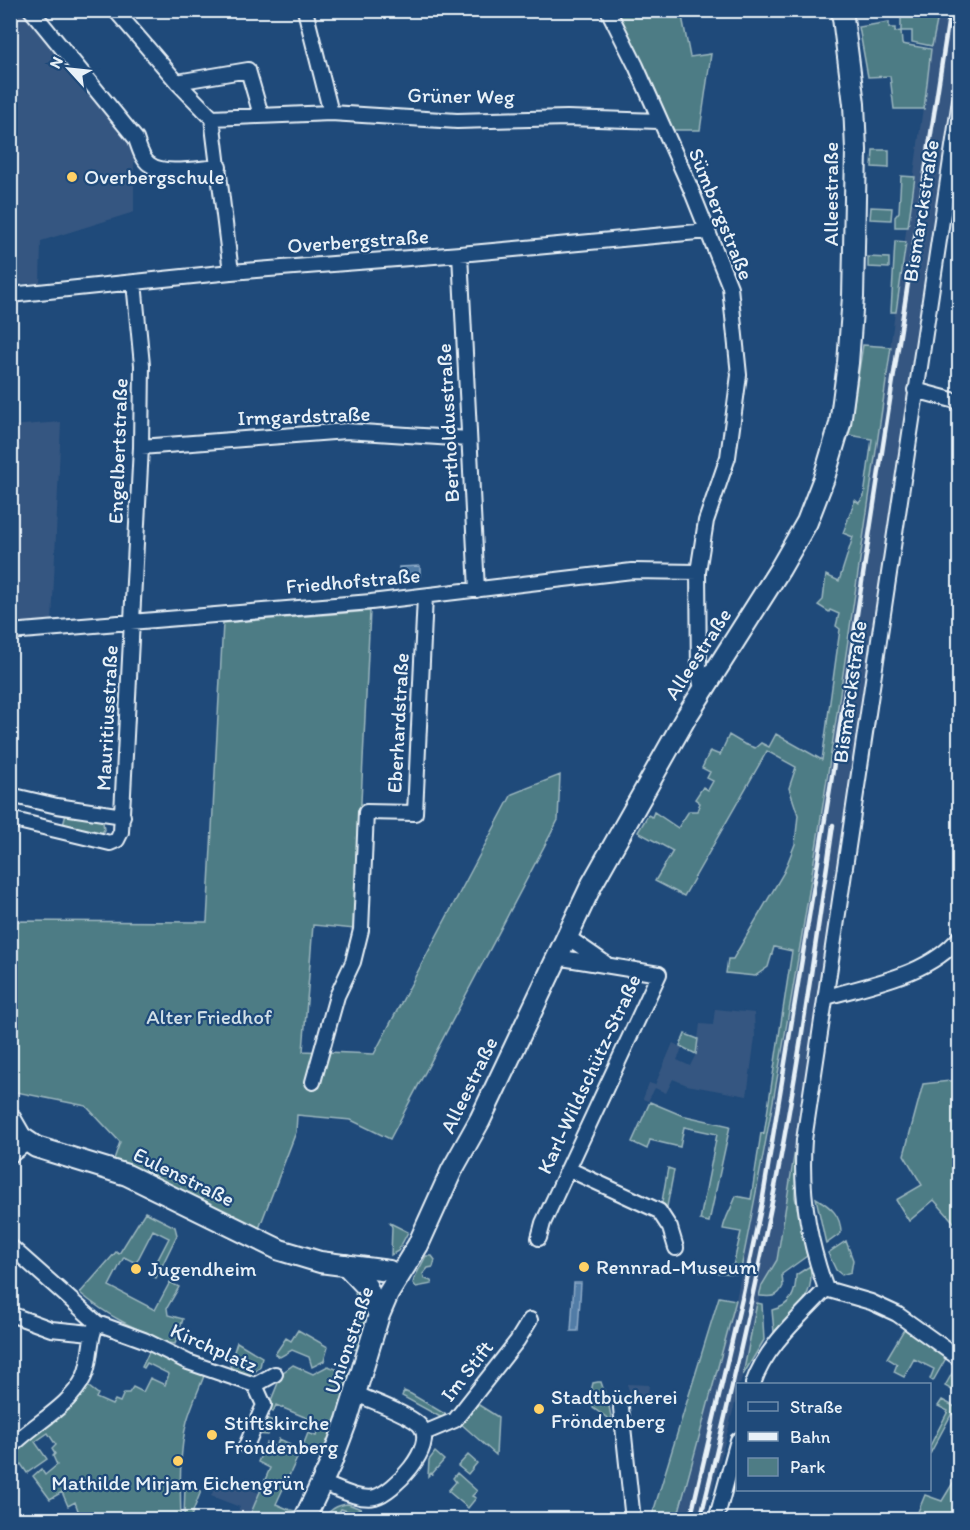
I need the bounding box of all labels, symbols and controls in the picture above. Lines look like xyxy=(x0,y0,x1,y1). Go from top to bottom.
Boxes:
north arrow xyxy=(39,39,99,99)
text: N xyxy=(45,53,67,72)
street label: Grüner Weg xyxy=(407,82,515,109)
street label: Bismarckstraße xyxy=(897,138,944,284)
street label: Alleestraße xyxy=(818,142,843,246)
street label: Sümbergstraße xyxy=(684,144,759,283)
place label: Overbergschule xyxy=(84,164,225,189)
marker: Overbergschule xyxy=(65,170,79,184)
street label: Overbergstraße xyxy=(286,223,430,258)
street label: Bertholdusstraße xyxy=(431,343,464,503)
street label: Engelbertstraße xyxy=(102,378,133,524)
street label: Irmgardstraße xyxy=(237,401,371,430)
street label: Friedhofstraße xyxy=(285,562,421,599)
street label: Alleestraße xyxy=(659,603,736,704)
street label: Bismarckstraße xyxy=(827,619,872,765)
street label: Mauritiusstraße xyxy=(90,644,123,792)
street label: Eberhardstraße xyxy=(381,652,414,794)
street label: Karl-Wildschütz-Straße xyxy=(531,970,646,1178)
park label: Alter Friedhof xyxy=(146,1004,272,1029)
street label: Alleestraße xyxy=(434,1032,503,1137)
street label: Eulenstraße xyxy=(130,1141,239,1212)
place label: Rennrad-Museum xyxy=(596,1254,757,1279)
place label: Jugendheim xyxy=(148,1256,257,1281)
marker: Rennrad-Museum xyxy=(577,1260,591,1274)
marker: Jugendheim xyxy=(129,1262,143,1276)
street label: Unionstraße xyxy=(318,1283,379,1397)
street label: Kirchplatz xyxy=(167,1317,262,1378)
street label: Im Stift xyxy=(435,1335,498,1406)
legend xyxy=(736,1383,931,1491)
place label: Stadtbücherei Fröndenberg xyxy=(551,1384,678,1433)
text: Straße xyxy=(790,1396,843,1418)
marker: Stadtbücherei Fröndenberg xyxy=(532,1402,546,1416)
place label: Stiftskirche Fröndenberg xyxy=(224,1410,338,1459)
text: Bahn xyxy=(790,1426,831,1448)
marker: Stiftskirche Fröndenberg xyxy=(205,1428,219,1442)
marker: Mathilde Mirjam Eichengrün xyxy=(171,1454,185,1468)
text: Park xyxy=(790,1456,825,1478)
place label: Mathilde Mirjam Eichengrün xyxy=(51,1470,305,1495)

